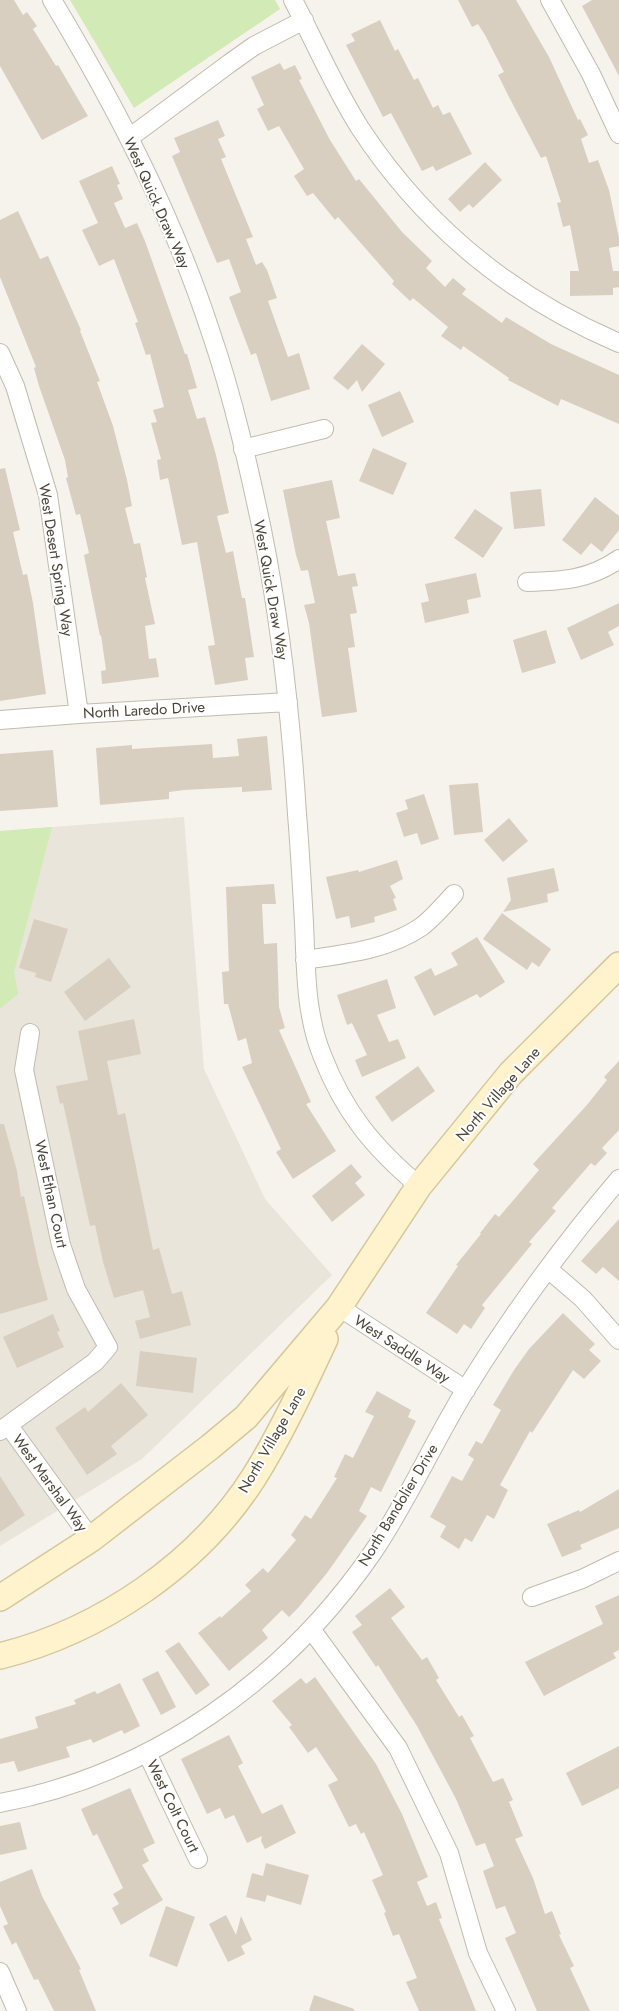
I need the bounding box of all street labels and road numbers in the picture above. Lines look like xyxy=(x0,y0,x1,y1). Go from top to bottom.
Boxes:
street label: West Quick Draw Way xyxy=(118,134,196,273)
street label: West Desert Spring Way xyxy=(33,482,79,638)
street label: West Quick Draw Way xyxy=(248,518,294,662)
street label: North Laredo Drive xyxy=(82,696,206,724)
street label: North Village Lane xyxy=(451,1042,546,1146)
street label: West Ethan Court xyxy=(29,1138,73,1250)
street label: West Saddle Way xyxy=(350,1310,455,1389)
street label: North Village Lane xyxy=(233,1383,311,1497)
street label: West Marshal Way xyxy=(7,1430,93,1537)
street label: North Bandolier Drive xyxy=(353,1439,443,1570)
street label: West Colt Court xyxy=(141,1756,205,1856)

